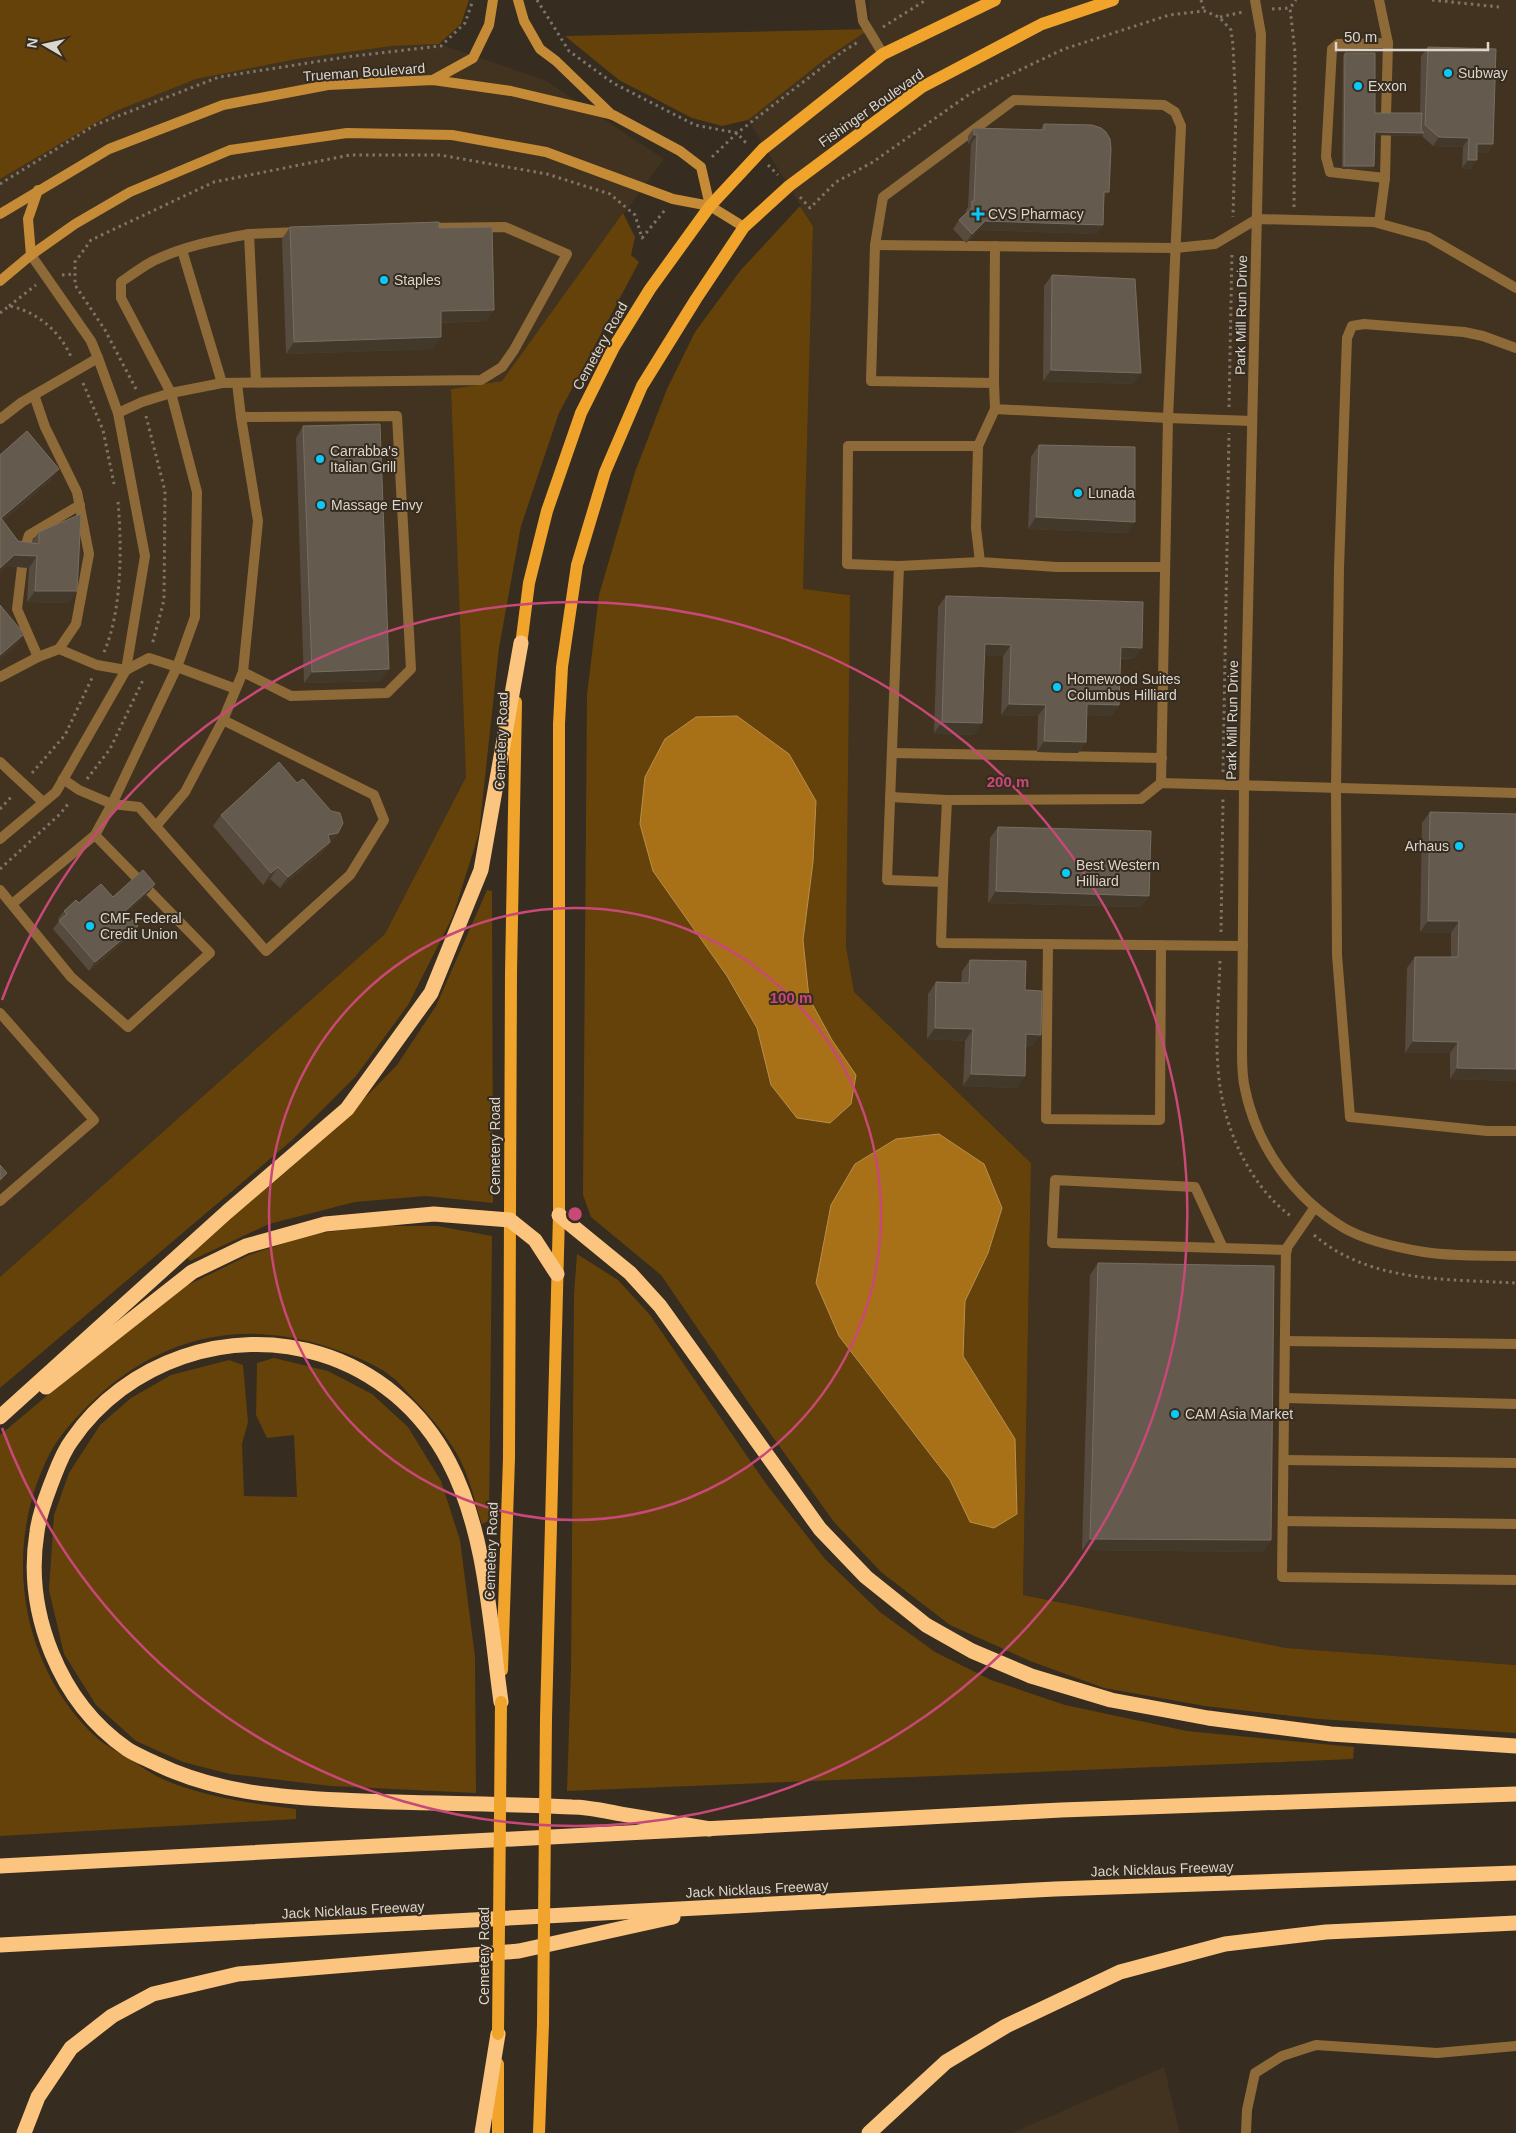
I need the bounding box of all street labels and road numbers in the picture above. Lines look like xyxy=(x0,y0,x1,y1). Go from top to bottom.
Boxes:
street label: Trueman Boulevard xyxy=(302,60,426,84)
street label: Fishinger Boulevard xyxy=(815,66,927,150)
street label: Park Mill Run Drive xyxy=(1232,255,1250,375)
street label: Cemetery Road xyxy=(569,299,631,393)
street label: Park Mill Run Drive xyxy=(1223,660,1241,780)
street label: Cemetery Road xyxy=(491,692,511,790)
street label: Cemetery Road xyxy=(487,1097,503,1195)
street label: Cemetery Road xyxy=(481,1502,501,1600)
street label: Jack Nicklaus Freeway xyxy=(1090,1859,1234,1879)
street label: Jack Nicklaus Freeway xyxy=(685,1877,829,1901)
street label: Jack Nicklaus Freeway xyxy=(281,1898,425,1922)
street label: Cemetery Road xyxy=(476,1907,492,2005)

